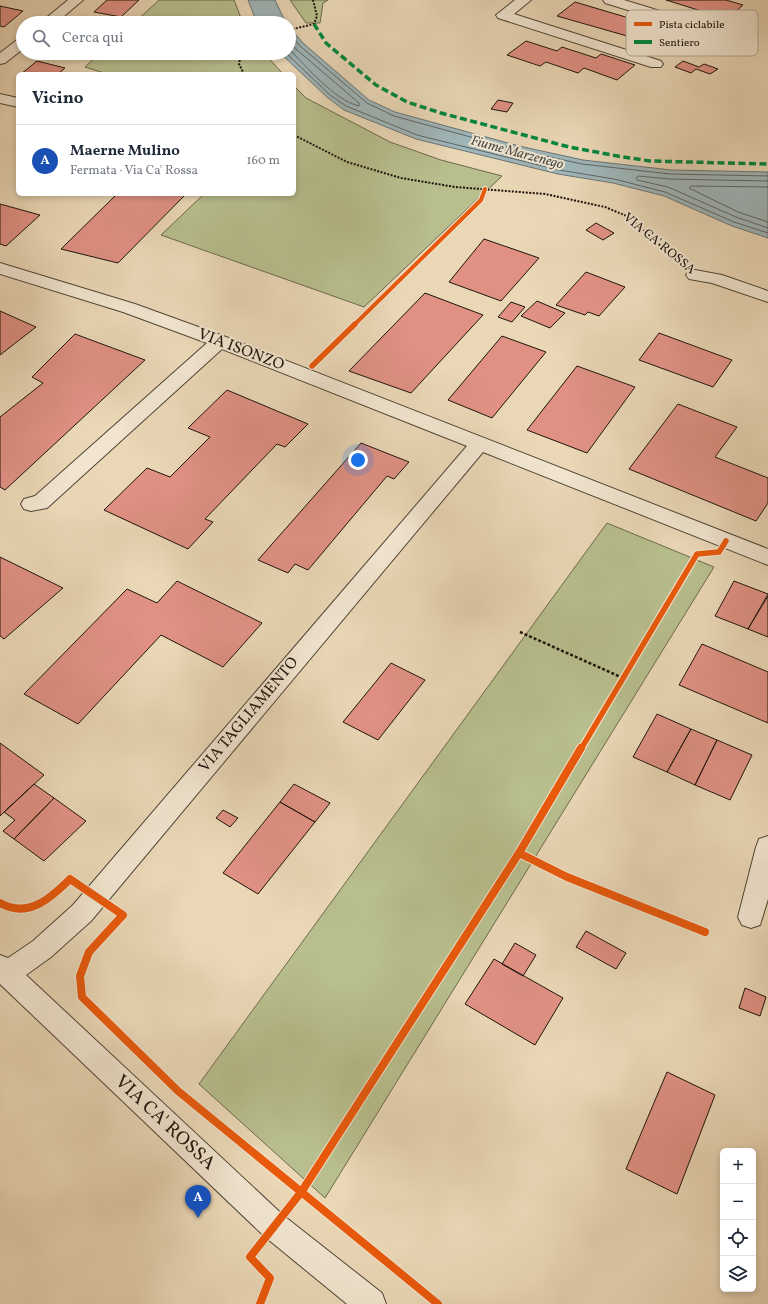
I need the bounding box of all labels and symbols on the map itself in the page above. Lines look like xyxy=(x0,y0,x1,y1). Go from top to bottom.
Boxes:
legend xyxy=(626,10,758,56)
text: Pista ciclabile xyxy=(659,18,724,33)
text: Sentiero xyxy=(659,36,700,51)
water label: Fiume Marzenego xyxy=(468,131,566,175)
street label: VIA CA' ROSSA xyxy=(619,209,699,279)
street label: VIA ISONZO xyxy=(195,323,288,377)
your location xyxy=(348,450,368,470)
street label: VIA TAGLIAMENTO xyxy=(194,652,304,777)
street label: VIA CA' ROSSA xyxy=(109,1069,221,1177)
pin: A xyxy=(185,1185,211,1218)

